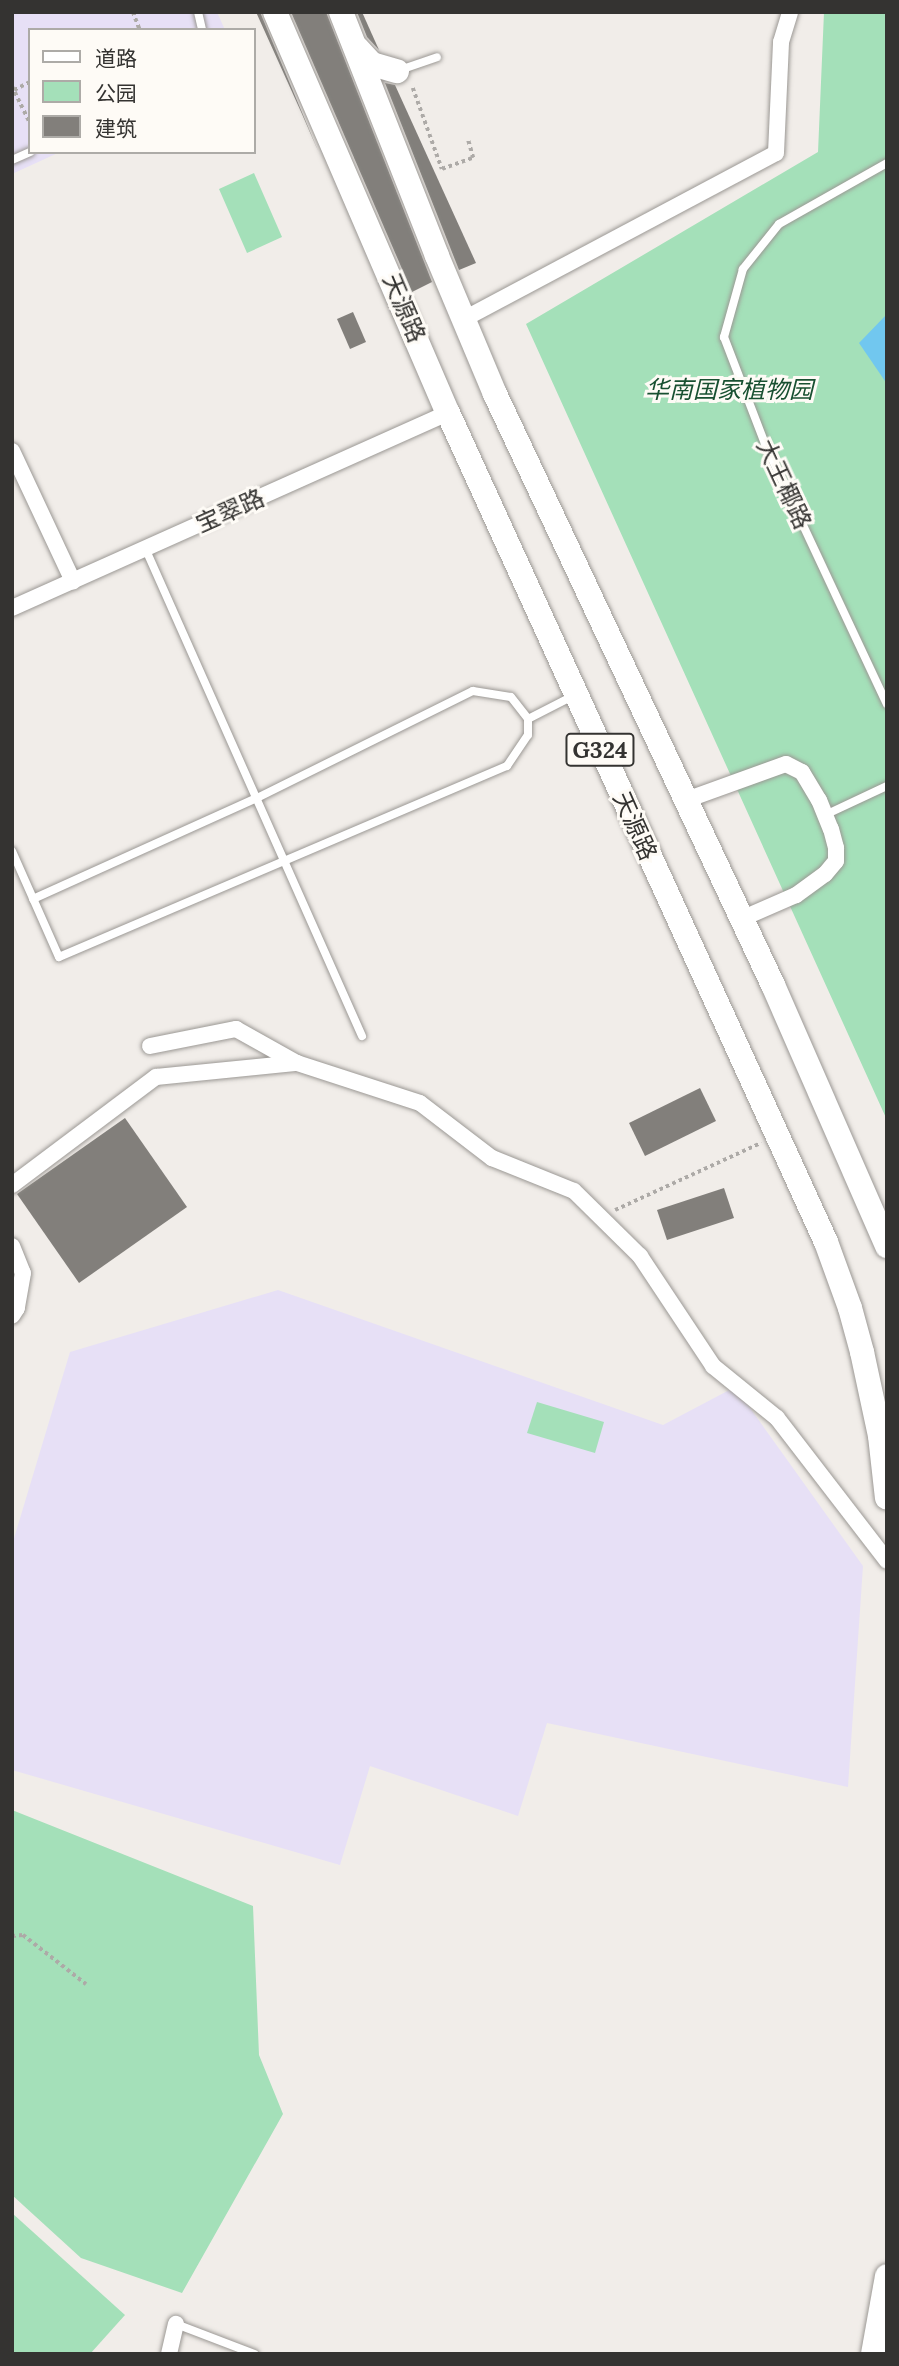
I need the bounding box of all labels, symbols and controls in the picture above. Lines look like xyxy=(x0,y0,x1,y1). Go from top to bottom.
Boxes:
legend xyxy=(28,28,256,154)
text: 道路 xyxy=(95,45,137,72)
text: 公园 xyxy=(95,80,137,107)
text: 建筑 xyxy=(95,115,137,142)
street label: 天源路 xyxy=(377,269,431,347)
park label: 华南国家植物园 xyxy=(645,376,813,404)
street label: 大王椰路 xyxy=(751,434,817,534)
street label: 宝翠路 xyxy=(191,483,269,539)
road number: G324 xyxy=(565,730,635,770)
street label: 天源路 xyxy=(607,787,663,865)

